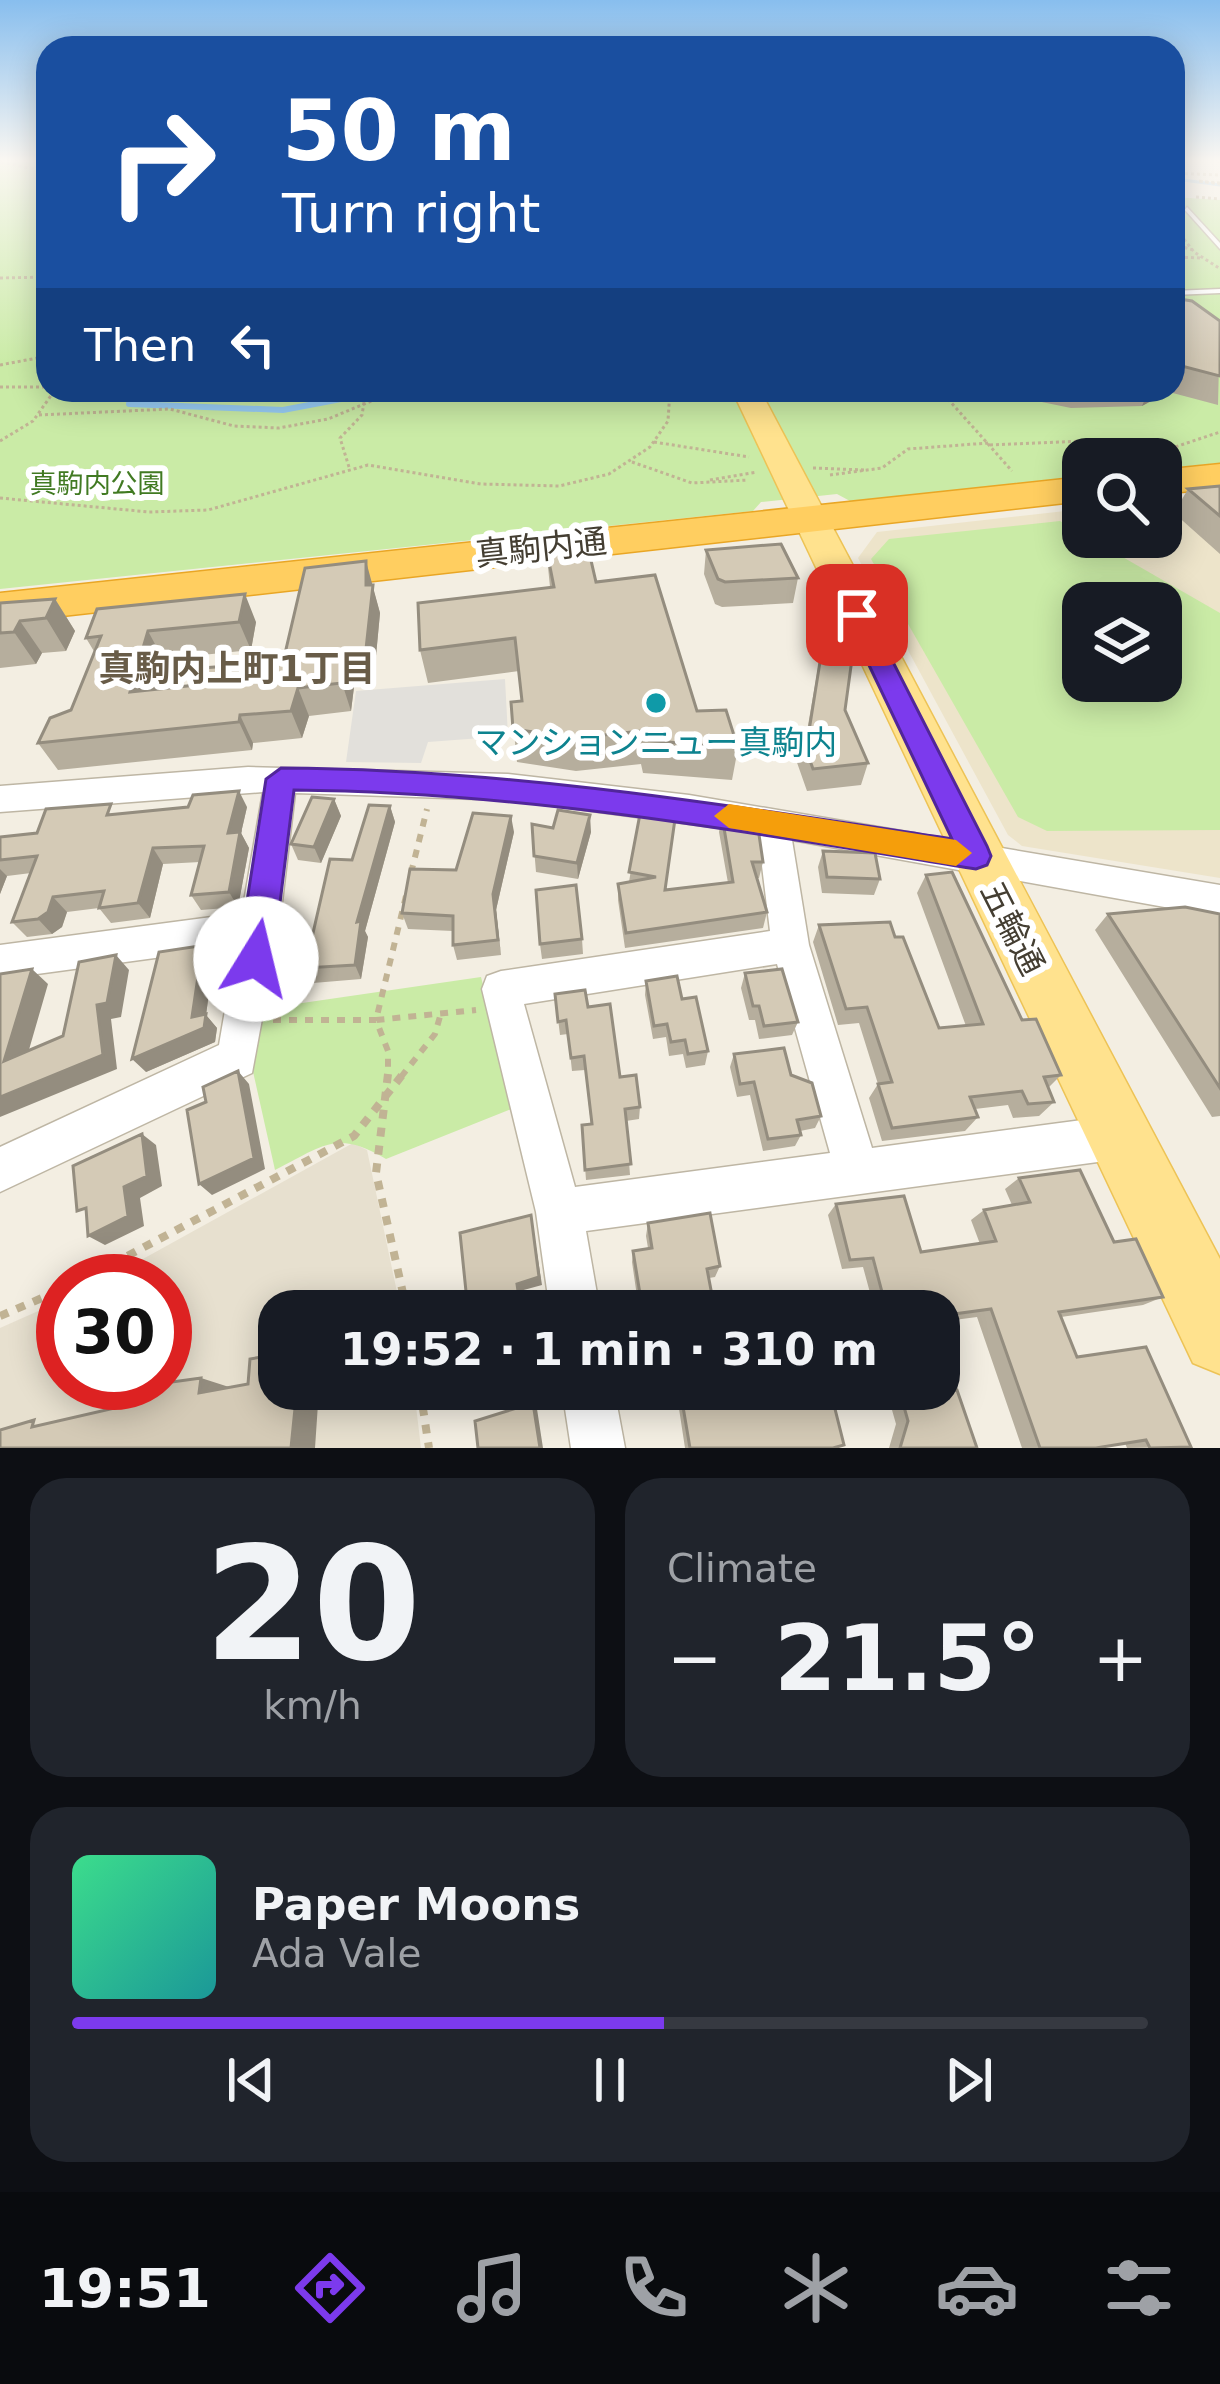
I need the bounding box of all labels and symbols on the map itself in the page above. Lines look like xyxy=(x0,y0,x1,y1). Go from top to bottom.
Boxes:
park label: 真駒内公園 xyxy=(30,468,165,499)
street label: 真駒内通 xyxy=(473,521,609,574)
pin xyxy=(806,564,908,666)
district label: 真駒内上町1丁目 xyxy=(98,648,376,689)
marker: マンションニュー真駒内 xyxy=(643,690,669,716)
place label: マンションニュー真駒内 xyxy=(475,723,838,762)
street label: 五輪通 xyxy=(973,875,1052,981)
position arrow xyxy=(193,896,319,1022)
speed limit sign: 30 xyxy=(36,1254,192,1410)

